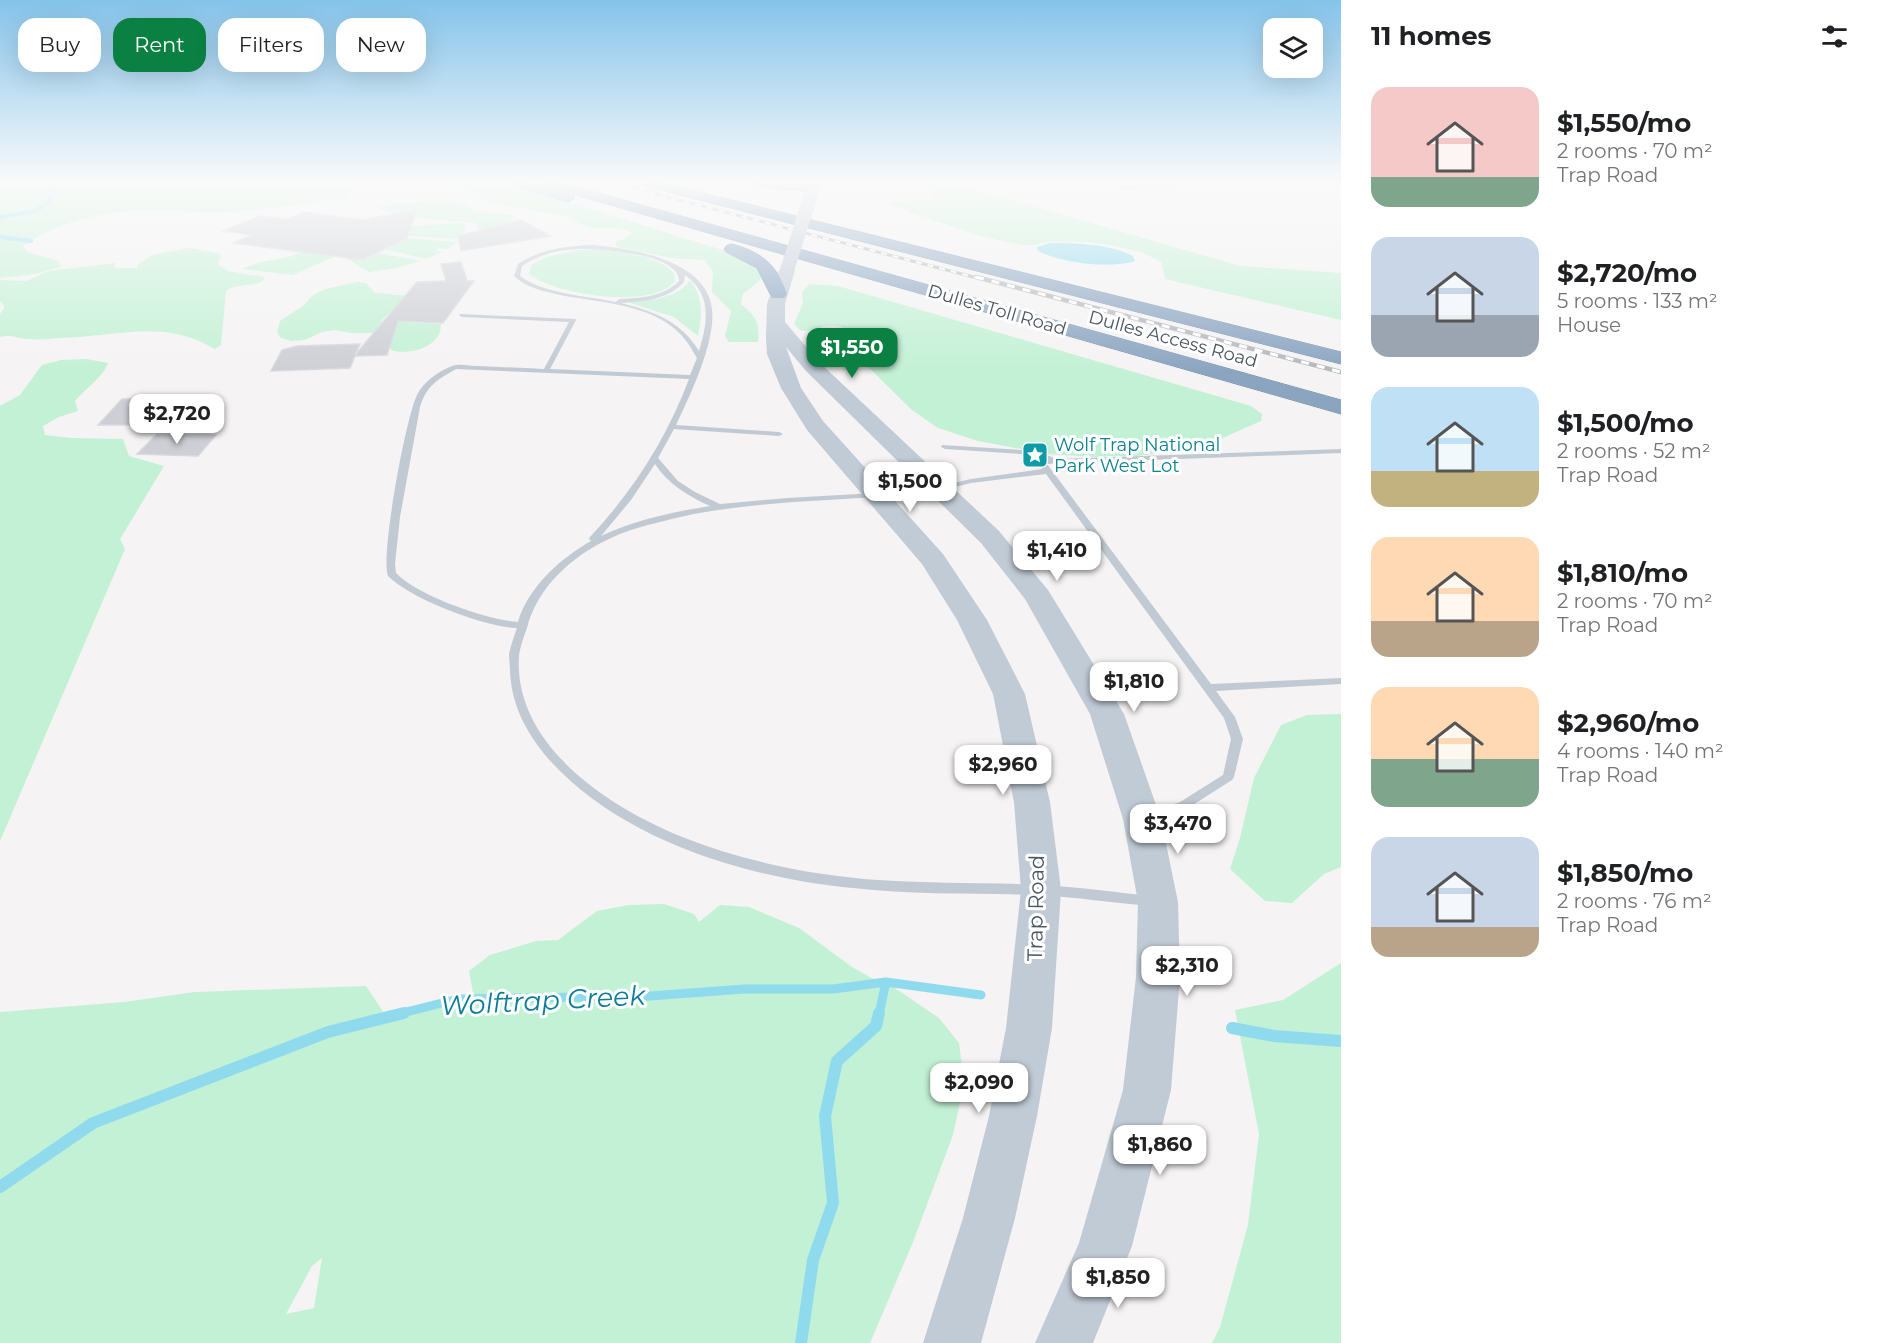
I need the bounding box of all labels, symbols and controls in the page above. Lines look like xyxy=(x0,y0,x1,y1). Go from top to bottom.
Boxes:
chip: Buy xyxy=(18,18,101,72)
chip: Rent xyxy=(113,18,206,72)
chip: Filters xyxy=(218,18,324,72)
chip: New xyxy=(336,18,426,72)
map controls xyxy=(1263,18,1323,78)
button: layers xyxy=(1263,18,1323,78)
text: 11 homes xyxy=(1371,20,1491,52)
icon: filters xyxy=(1818,20,1851,53)
text: $1,550/mo xyxy=(1557,107,1691,139)
icon: home xyxy=(1419,111,1491,183)
text: 2 rooms · 70 m² xyxy=(1557,139,1713,163)
text: Trap Road xyxy=(1557,163,1658,187)
text: $2,720/mo xyxy=(1557,257,1697,289)
icon: home xyxy=(1419,261,1491,333)
street label: Dulles Toll Road xyxy=(925,280,1069,340)
text: 5 rooms · 133 m² xyxy=(1557,289,1718,313)
street label: Dulles Access Road xyxy=(1086,306,1260,372)
text: House xyxy=(1557,313,1621,337)
pin: $1,550 xyxy=(803,328,901,379)
text: $1,550 xyxy=(821,335,883,359)
pin: $2,720 xyxy=(128,394,226,445)
text: $2,720 xyxy=(143,401,211,425)
text: $1,500/mo xyxy=(1557,407,1694,439)
icon: home xyxy=(1419,411,1491,483)
place label: Wolf Trap National Park West Lot xyxy=(1054,434,1220,477)
text: 2 rooms · 52 m² xyxy=(1557,439,1711,463)
place icon: Wolf Trap National Park West Lot xyxy=(1020,440,1050,470)
pin: $1,500 xyxy=(861,462,959,513)
text: Trap Road xyxy=(1557,463,1658,487)
text: $1,500 xyxy=(878,469,942,493)
pin: $1,410 xyxy=(1008,531,1106,582)
text: $1,410 xyxy=(1027,538,1087,562)
text: $1,810/mo xyxy=(1557,557,1688,589)
icon: home xyxy=(1419,561,1491,633)
text: 2 rooms · 70 m² xyxy=(1557,589,1713,613)
text: Trap Road xyxy=(1557,613,1658,637)
pin: $1,810 xyxy=(1085,662,1183,713)
text: $1,810 xyxy=(1104,669,1164,693)
text: $2,960/mo xyxy=(1557,707,1699,739)
icon: home xyxy=(1419,711,1491,783)
text: 4 rooms · 140 m² xyxy=(1557,739,1724,763)
pin: $2,960 xyxy=(954,745,1052,796)
text: $2,960 xyxy=(968,752,1038,776)
text: Trap Road xyxy=(1557,763,1658,787)
pin: $3,470 xyxy=(1129,804,1227,855)
text: $3,470 xyxy=(1144,811,1212,835)
street label: Trap Road xyxy=(1022,855,1049,961)
text: $1,850/mo xyxy=(1557,857,1693,889)
icon: home xyxy=(1419,861,1491,933)
text: 2 rooms · 76 m² xyxy=(1557,889,1712,913)
text: Trap Road xyxy=(1557,913,1658,937)
pin: $2,310 xyxy=(1138,946,1236,997)
text: $2,310 xyxy=(1155,953,1219,977)
water label: Wolftrap Creek xyxy=(440,979,647,1022)
pin: $2,090 xyxy=(930,1063,1028,1114)
text: $2,090 xyxy=(944,1070,1014,1094)
pin: $1,860 xyxy=(1111,1125,1209,1176)
text: $1,860 xyxy=(1127,1132,1193,1156)
pin: $1,850 xyxy=(1069,1258,1167,1309)
text: $1,850 xyxy=(1086,1265,1150,1289)

